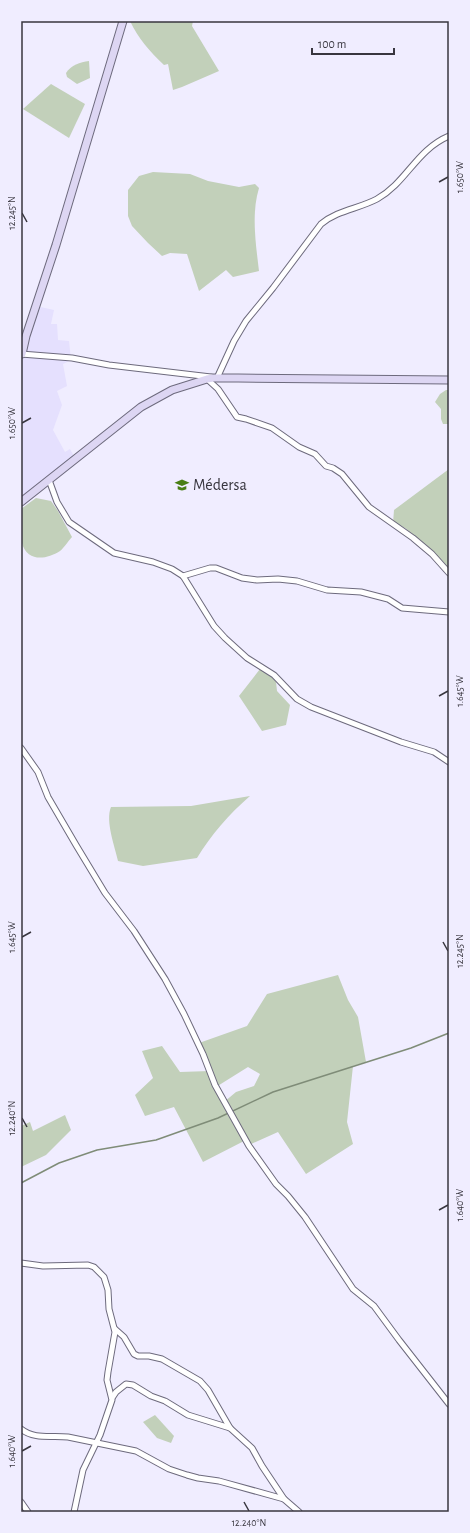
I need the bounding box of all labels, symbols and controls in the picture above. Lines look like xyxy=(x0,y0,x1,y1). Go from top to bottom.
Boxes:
scale bar xyxy=(312,30,394,56)
text: 100 m xyxy=(318,38,346,50)
text: 1.650°W xyxy=(455,161,465,193)
text: 12.245°N xyxy=(7,196,17,230)
text: 1.650°W xyxy=(7,407,17,439)
school or university icon: Médersa xyxy=(174,477,190,493)
place label: Médersa xyxy=(193,477,247,493)
text: 1.645°W xyxy=(455,675,465,707)
text: 1.645°W xyxy=(7,921,17,953)
text: 12.245°N xyxy=(455,934,465,968)
text: 12.240°N xyxy=(7,1101,17,1135)
text: 1.640°W xyxy=(455,1189,465,1221)
text: 1.640°W xyxy=(7,1435,17,1467)
text: 12.240°N xyxy=(232,1518,266,1528)

